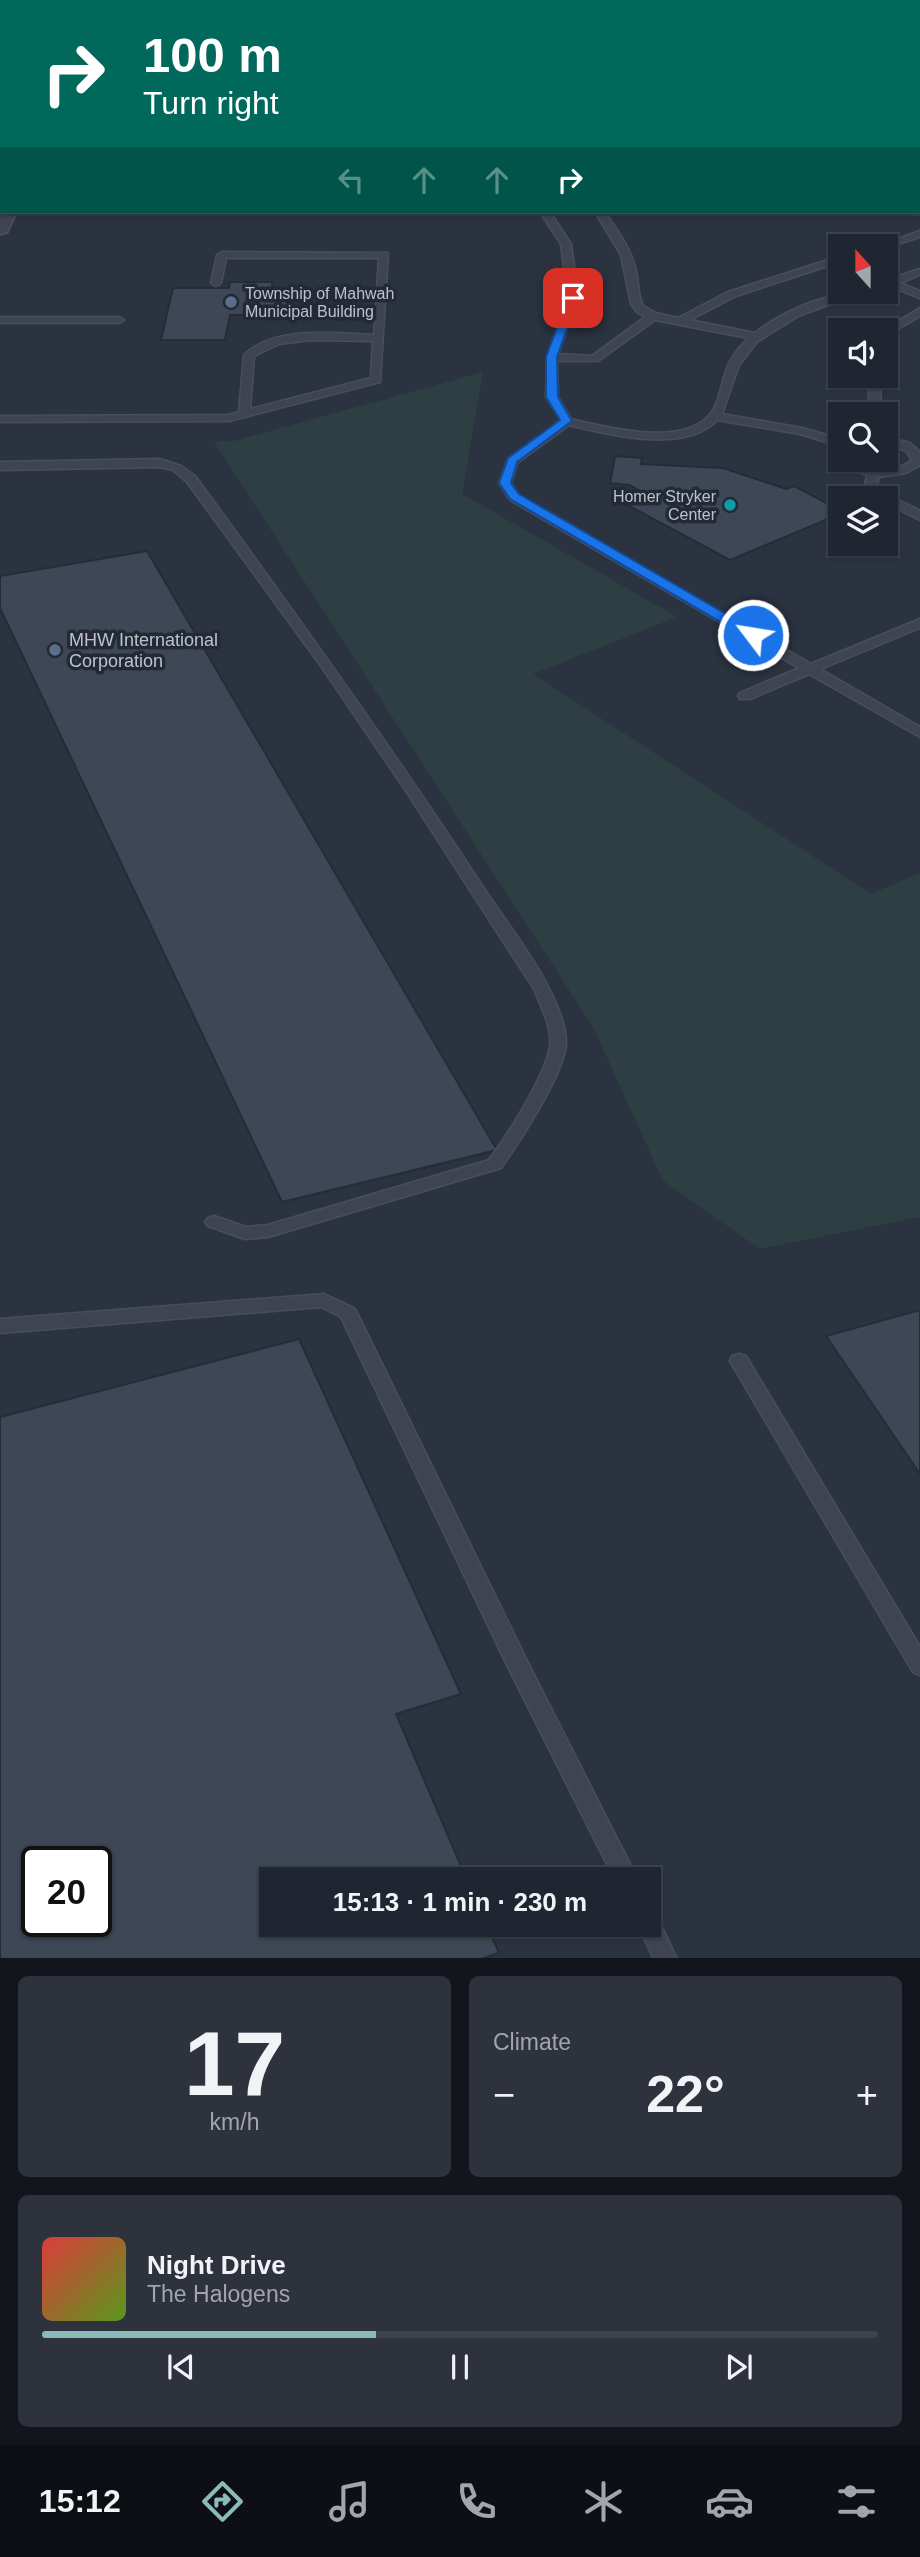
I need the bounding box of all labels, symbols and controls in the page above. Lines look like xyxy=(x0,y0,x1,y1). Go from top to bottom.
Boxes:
icon: right xyxy=(28,28,119,119)
text: 100 m xyxy=(143,28,282,82)
text: Turn right xyxy=(143,85,279,121)
icon: left xyxy=(332,161,370,199)
icon: ahead xyxy=(405,161,443,199)
icon: ahead xyxy=(478,161,516,199)
icon: right xyxy=(551,161,589,199)
north arrow xyxy=(828,234,898,304)
map controls xyxy=(828,234,898,556)
pin xyxy=(543,268,603,328)
icon: arrive xyxy=(554,279,592,317)
place label: Township of Mahwah Municipal Building xyxy=(245,285,394,320)
marker: Township of Mahwah Municipal Building xyxy=(223,294,239,310)
button: sound xyxy=(828,318,898,388)
button: search xyxy=(828,402,898,472)
button: layers xyxy=(828,486,898,556)
place label: Homer Stryker Center xyxy=(613,488,717,523)
marker: Homer Stryker Center xyxy=(722,497,738,513)
position arrow xyxy=(716,598,790,672)
place label: MHW International Corporation xyxy=(69,630,218,671)
marker: MHW International Corporation xyxy=(47,642,63,658)
speed limit sign: 20 xyxy=(21,1846,112,1937)
text: 15:13 · 1 min · 230 m xyxy=(333,1887,587,1917)
text: 17 xyxy=(184,2013,285,2114)
text: Climate xyxy=(493,2029,571,2055)
text: 22° xyxy=(646,2065,725,2123)
text: − xyxy=(493,2074,515,2116)
text: + xyxy=(856,2074,878,2116)
text: km/h xyxy=(210,2109,259,2135)
text: Night Drive xyxy=(147,2250,286,2280)
text: The Halogens xyxy=(147,2281,290,2307)
icon: previous xyxy=(162,2348,200,2386)
icon: pause xyxy=(441,2348,479,2386)
icon: next xyxy=(720,2348,758,2386)
icon: directions xyxy=(198,2477,247,2526)
icon: music xyxy=(325,2477,374,2526)
icon: phone xyxy=(452,2477,501,2526)
icon: climate xyxy=(579,2477,628,2526)
icon: car xyxy=(705,2477,754,2526)
icon: filters xyxy=(832,2477,881,2526)
text: 15:12 xyxy=(39,2483,121,2519)

